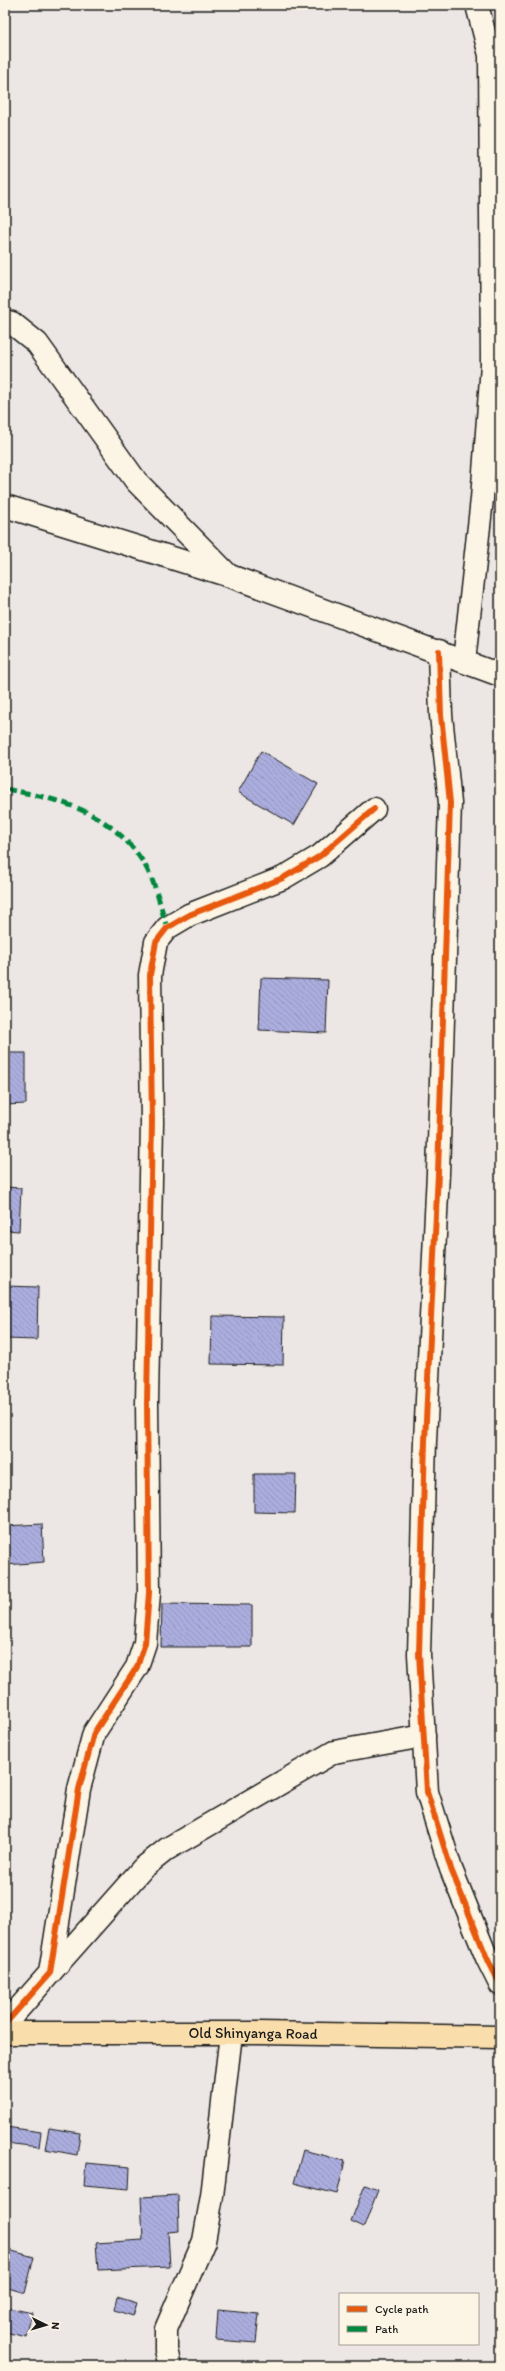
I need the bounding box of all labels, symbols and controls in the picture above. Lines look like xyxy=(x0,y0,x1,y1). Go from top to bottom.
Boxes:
street label: Old Shinyanga Road xyxy=(188,2024,318,2043)
legend xyxy=(339,2293,479,2345)
text: Cycle path xyxy=(375,2302,429,2316)
north arrow xyxy=(26,2305,66,2345)
text: N xyxy=(49,2322,62,2330)
text: Path xyxy=(375,2322,398,2336)

